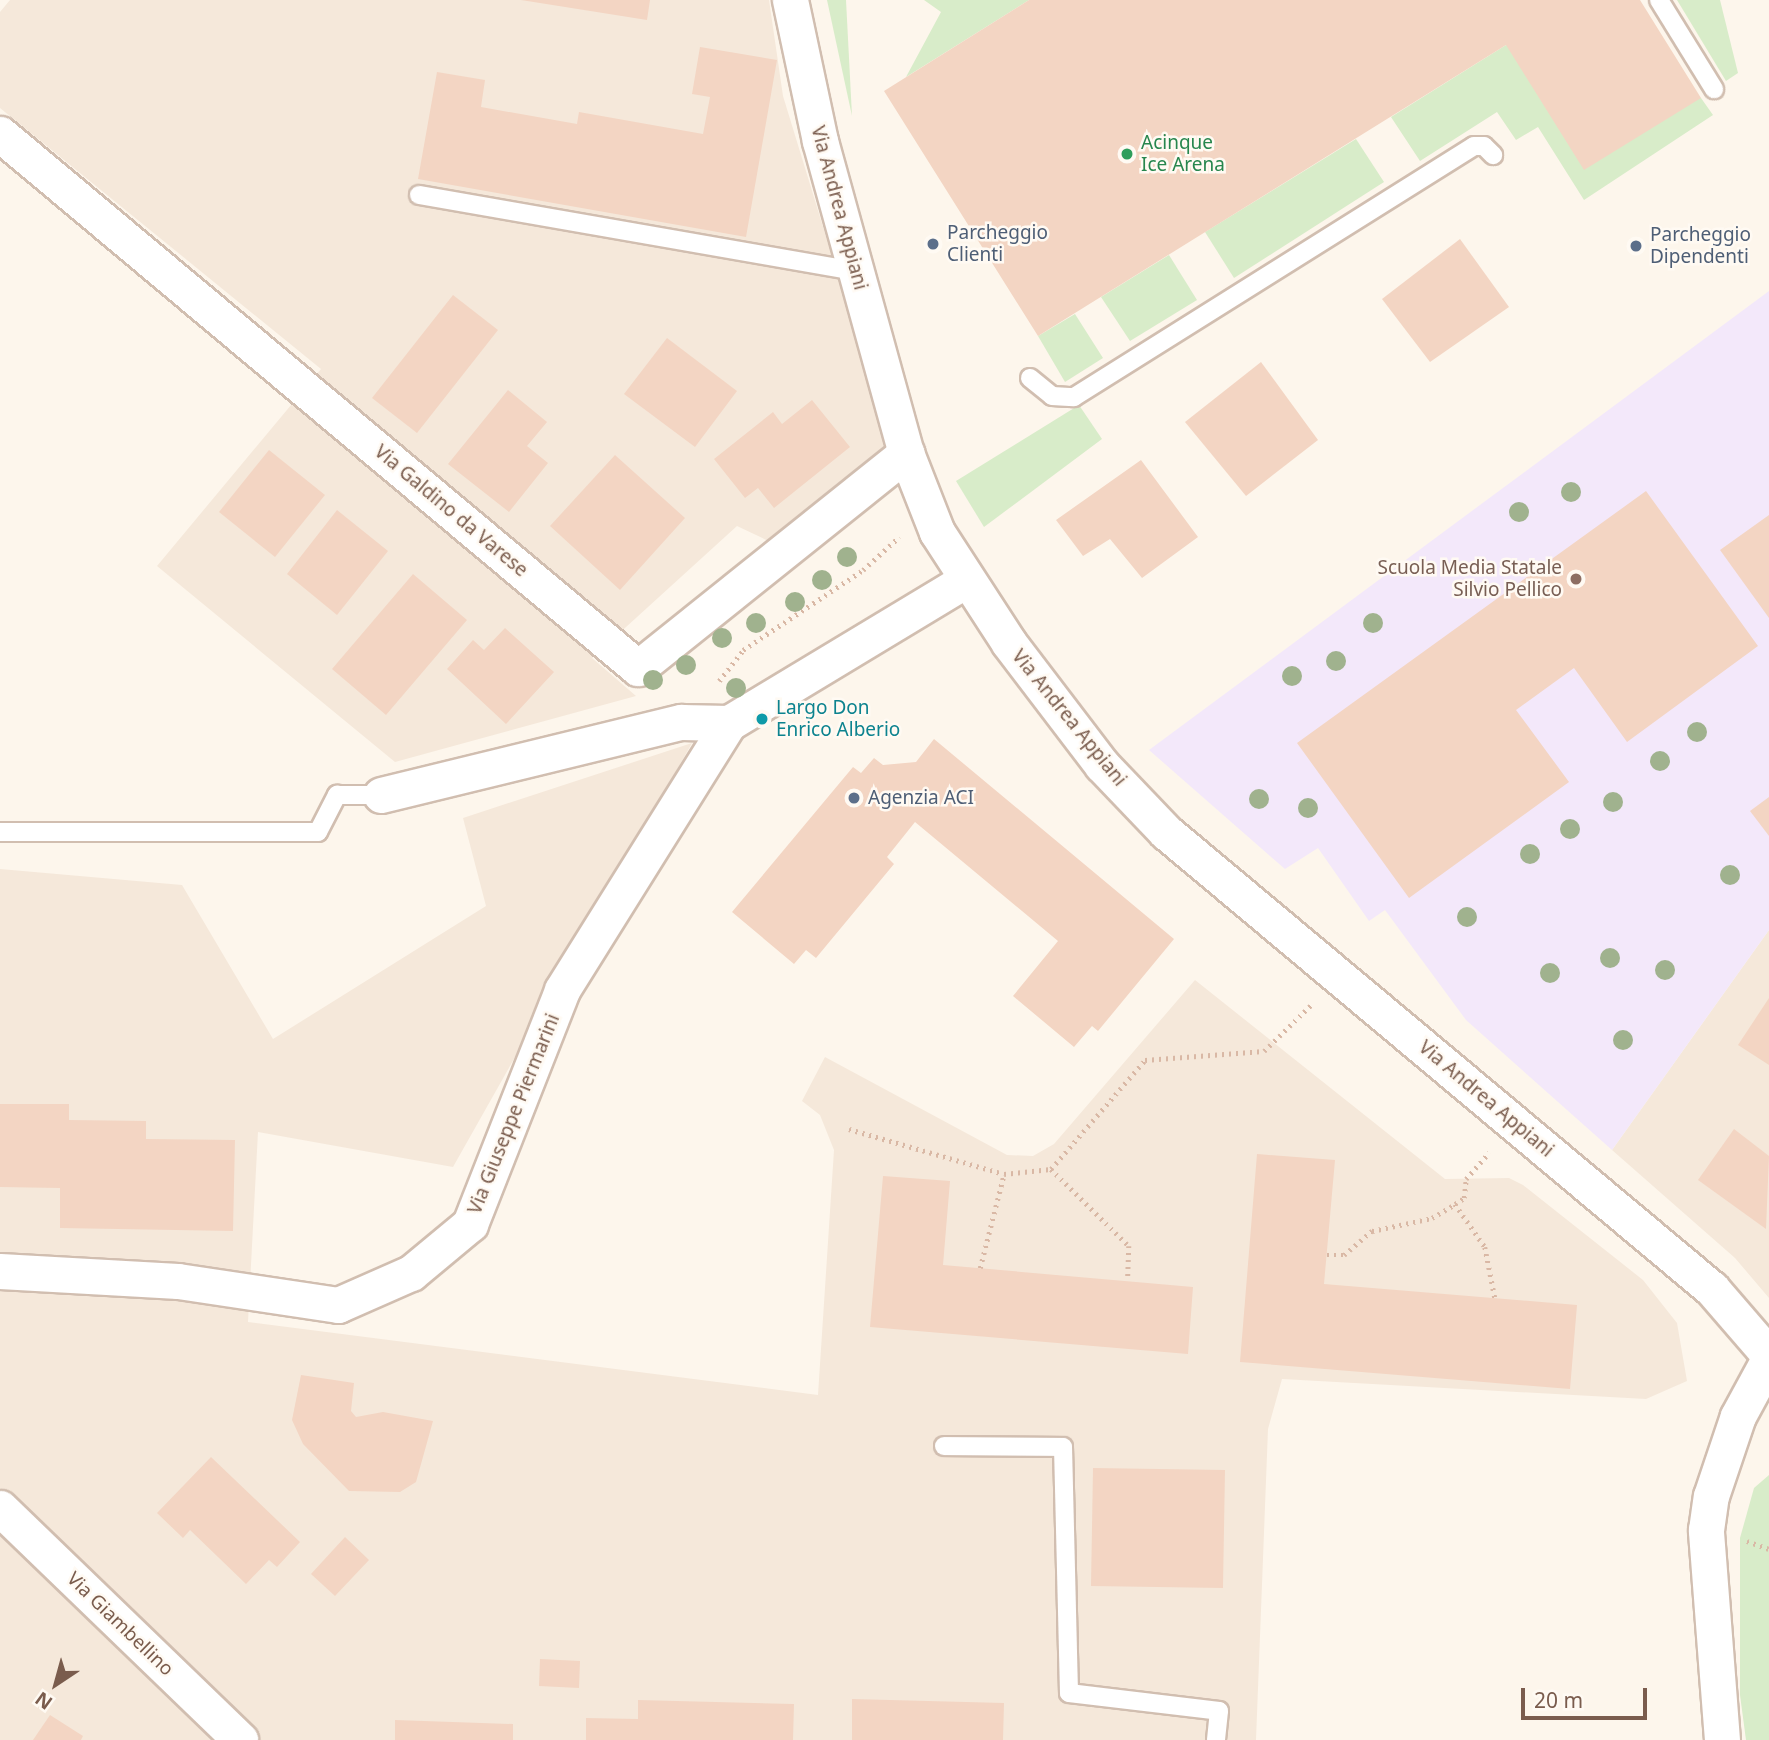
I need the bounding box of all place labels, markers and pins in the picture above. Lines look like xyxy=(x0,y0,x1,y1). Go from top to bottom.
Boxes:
place label: Acinque Ice Arena xyxy=(1141,132,1225,176)
marker: Acinque Ice Arena xyxy=(1119,146,1135,162)
place label: Parcheggio Clienti xyxy=(947,222,1048,266)
place label: Parcheggio Dipendenti xyxy=(1650,224,1751,268)
marker: Parcheggio Clienti xyxy=(925,236,941,252)
marker: Parcheggio Dipendenti xyxy=(1628,238,1644,254)
place label: Scuola Media Statale Silvio Pellico xyxy=(1377,557,1562,601)
marker: Scuola Media Statale Silvio Pellico xyxy=(1568,571,1584,587)
place label: Largo Don Enrico Alberio xyxy=(776,697,900,741)
marker: Largo Don Enrico Alberio xyxy=(754,711,770,727)
place label: Agenzia ACI xyxy=(868,787,974,809)
marker: Agenzia ACI xyxy=(846,790,862,806)

